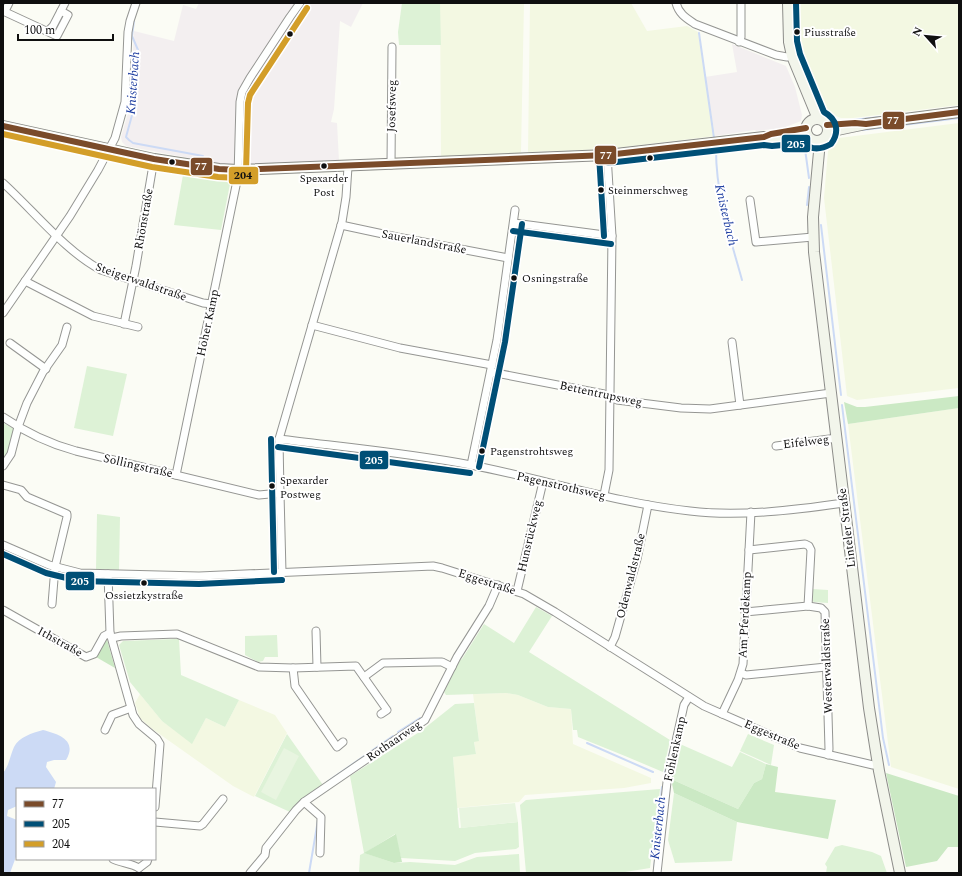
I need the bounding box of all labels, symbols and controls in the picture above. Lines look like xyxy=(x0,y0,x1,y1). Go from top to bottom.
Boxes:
scale bar xyxy=(18,16,113,42)
north arrow xyxy=(906,16,946,56)
text: 100 m xyxy=(24,21,55,40)
place label: Piusstraße xyxy=(804,24,856,41)
text: N xyxy=(908,24,927,40)
marker: Piusstraße xyxy=(792,27,802,37)
unlabelled marker xyxy=(285,29,295,39)
water label: Knisterbach xyxy=(121,51,145,115)
street label: Josefsweg xyxy=(382,80,402,132)
line badge: 77 xyxy=(882,111,905,130)
text: 77 xyxy=(887,112,899,129)
line badge: 205 xyxy=(781,134,811,153)
text: 205 xyxy=(787,136,805,153)
line badge: 77 xyxy=(594,145,617,165)
text: 77 xyxy=(600,147,612,164)
unlabelled marker xyxy=(645,153,655,163)
unlabelled marker xyxy=(167,157,177,167)
line badge: 77 xyxy=(190,157,213,176)
text: 77 xyxy=(195,158,207,175)
marker: Spexarder Post xyxy=(319,161,329,171)
line badge: 204 xyxy=(228,166,259,185)
text: 204 xyxy=(234,167,253,184)
place label: Spexarder Post xyxy=(300,170,349,201)
place label: Steinmerschweg xyxy=(608,182,688,199)
water label: Knisterbach xyxy=(709,182,743,248)
marker: Steinmerschweg xyxy=(596,185,606,195)
street label: Rhönstraße xyxy=(129,187,159,251)
street label: Sauerlandstraße xyxy=(380,224,468,260)
street label: Steigerwaldstraße xyxy=(93,257,189,307)
place label: Osningstraße xyxy=(522,270,588,287)
marker: Osningstraße xyxy=(509,273,519,283)
street label: Hoher Kamp xyxy=(192,288,224,358)
street label: Bettentrupsweg xyxy=(558,376,644,412)
street label: Eifelweg xyxy=(782,430,830,454)
place label: Pagenstrohtsweg xyxy=(490,443,573,460)
marker: Pagenstrohtsweg xyxy=(477,446,487,456)
street label: Sollingstraße xyxy=(102,449,175,483)
line badge: 205 xyxy=(359,450,389,470)
text: 205 xyxy=(365,452,383,469)
street label: Pagenstrothsweg xyxy=(515,467,607,505)
place label: Spexarder Postweg xyxy=(280,472,329,503)
marker: Spexarder Postweg xyxy=(267,481,277,491)
street label: Linteler Straße xyxy=(833,487,861,569)
street label: Hunsrückweg xyxy=(512,498,548,574)
street label: Odenwaldstraße xyxy=(611,531,651,621)
street label: Eggestraße xyxy=(456,564,518,600)
line badge: 205 xyxy=(65,571,95,591)
street label: Am Pferdekamp xyxy=(733,571,757,659)
text: 205 xyxy=(71,573,89,590)
marker: Ossietzkystraße xyxy=(139,578,149,588)
place label: Ossietzkystraße xyxy=(105,587,183,604)
street label: Westerwaldstraße xyxy=(816,618,838,714)
street label: Ithstraße xyxy=(34,622,86,662)
street label: Fohlenkamp xyxy=(659,714,691,783)
street label: Rothaarweg xyxy=(362,715,426,767)
street label: Eggestraße xyxy=(741,715,803,755)
legend xyxy=(16,788,156,860)
text: 77 xyxy=(52,795,64,814)
water label: Knisterbach xyxy=(645,795,671,860)
text: 205 xyxy=(52,815,70,834)
text: 204 xyxy=(52,835,70,854)

